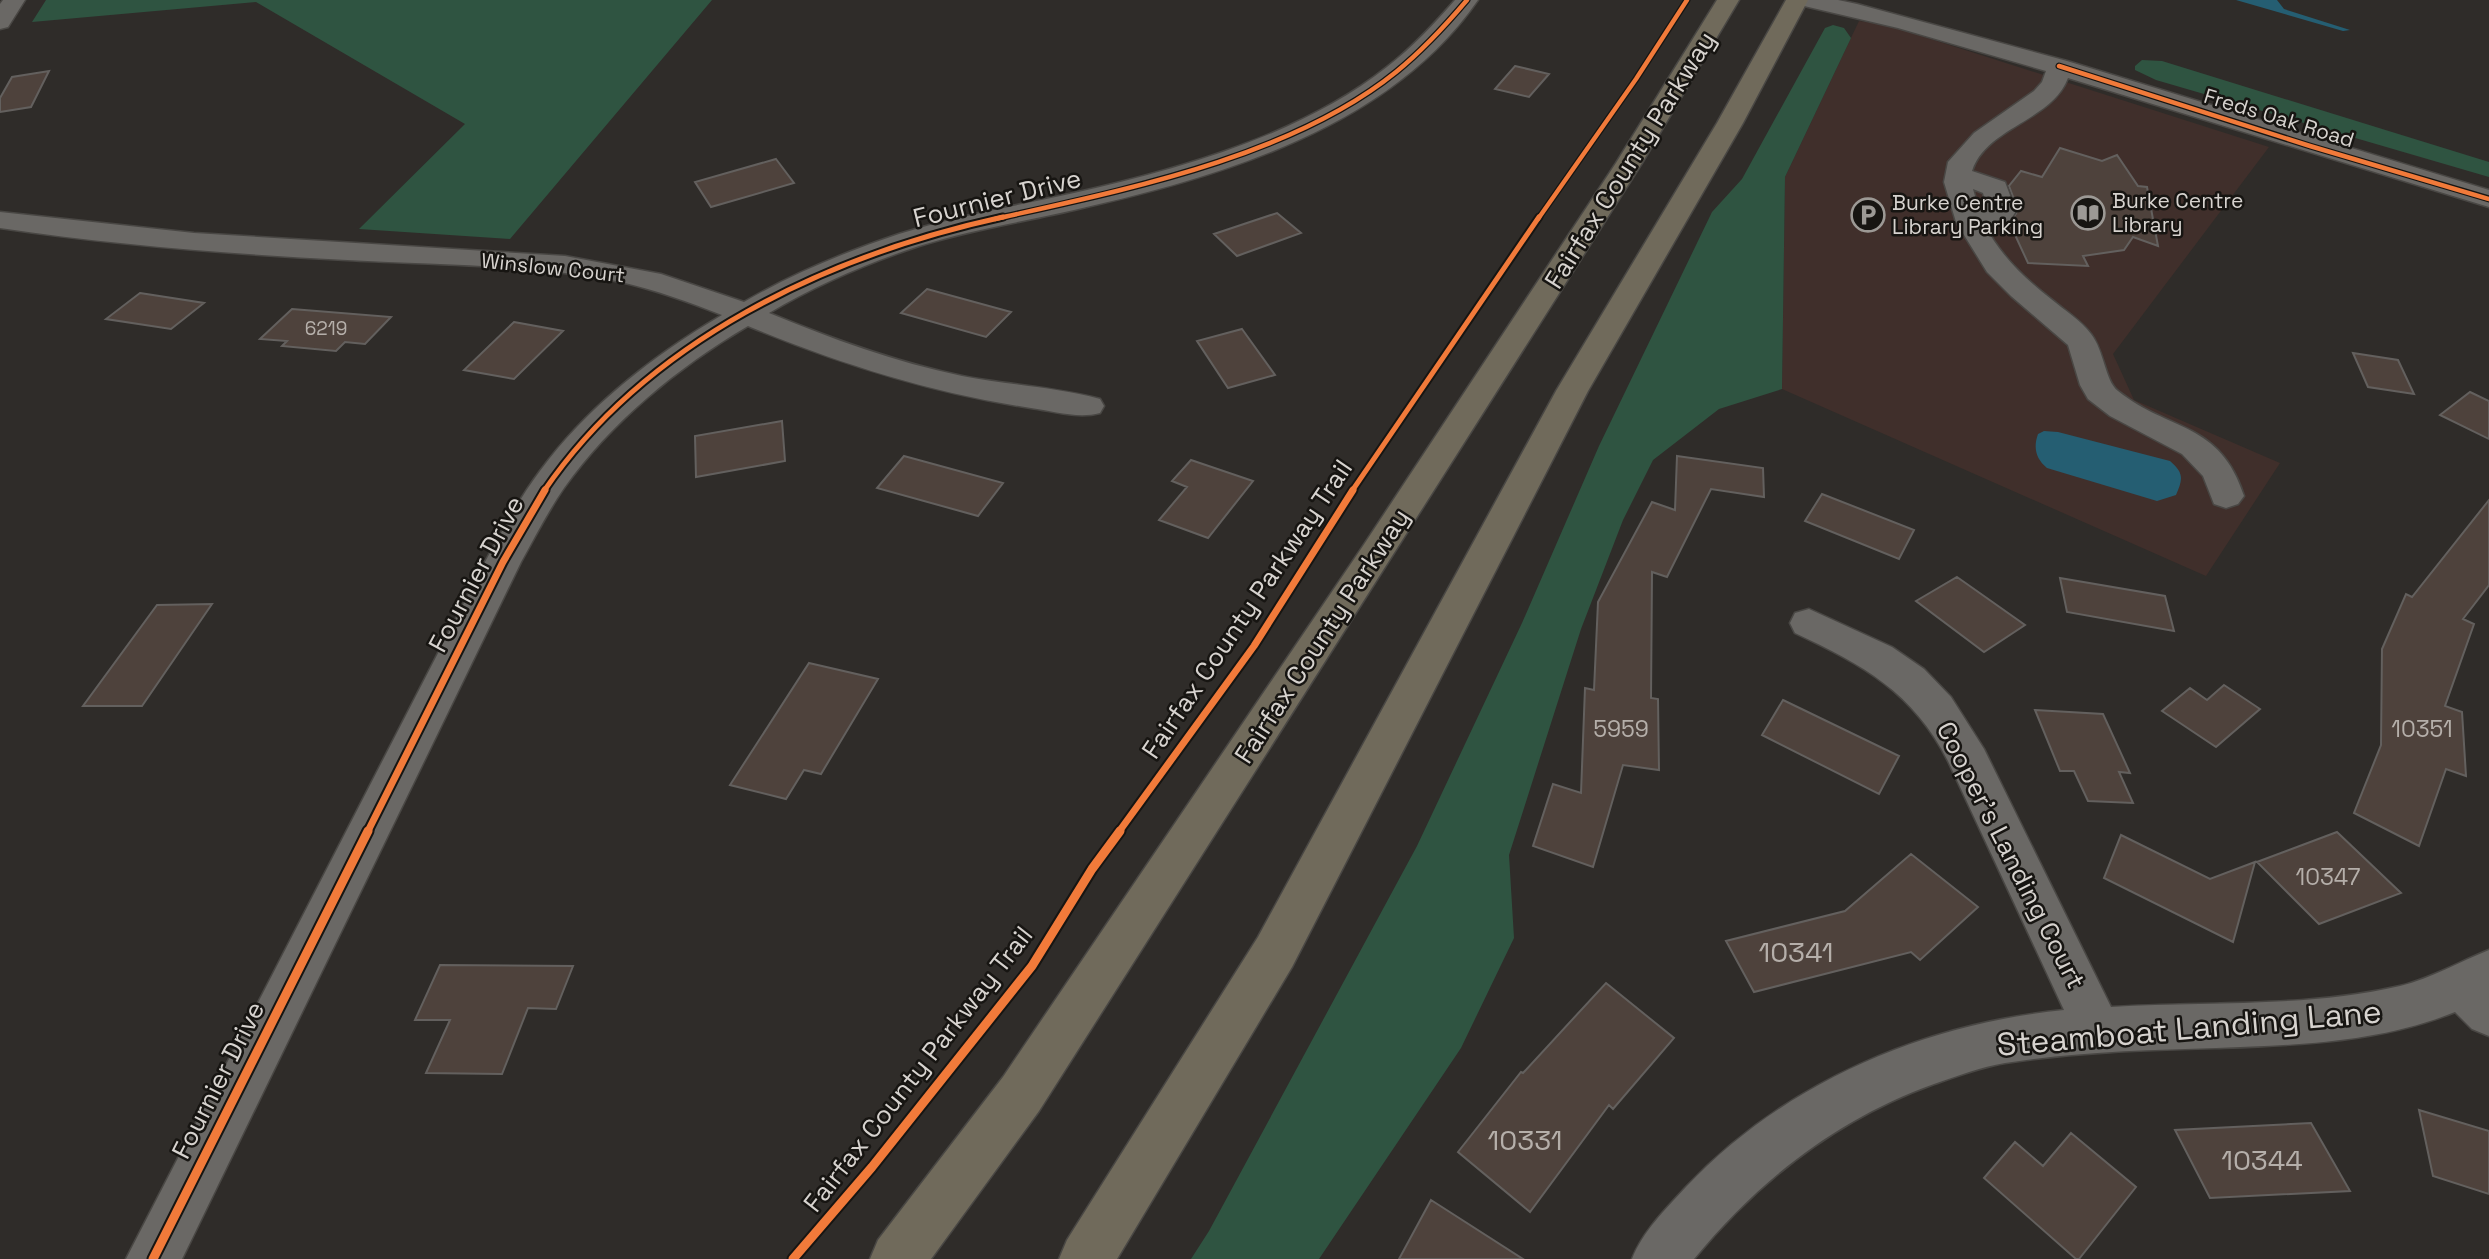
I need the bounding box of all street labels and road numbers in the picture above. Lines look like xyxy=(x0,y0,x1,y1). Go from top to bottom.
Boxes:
street label: Fairfax County Parkway xyxy=(1537,25,1723,295)
street label: Freds Oak Road xyxy=(2201,82,2358,153)
street label: Fournier Drive xyxy=(909,161,1085,235)
street label: Winslow Court xyxy=(480,247,626,288)
street label: Fairfax County Parkway Trail xyxy=(1135,453,1359,765)
street label: Fournier Drive xyxy=(421,490,531,658)
street label: Fairfax County Parkway xyxy=(1228,503,1416,769)
street label: Cooper's Landing Court xyxy=(1929,716,2093,994)
street label: Fairfax County Parkway Trail xyxy=(796,919,1040,1219)
street label: Steamboat Landing Lane xyxy=(1995,991,2383,1065)
street label: Fournier Drive xyxy=(164,996,272,1164)

